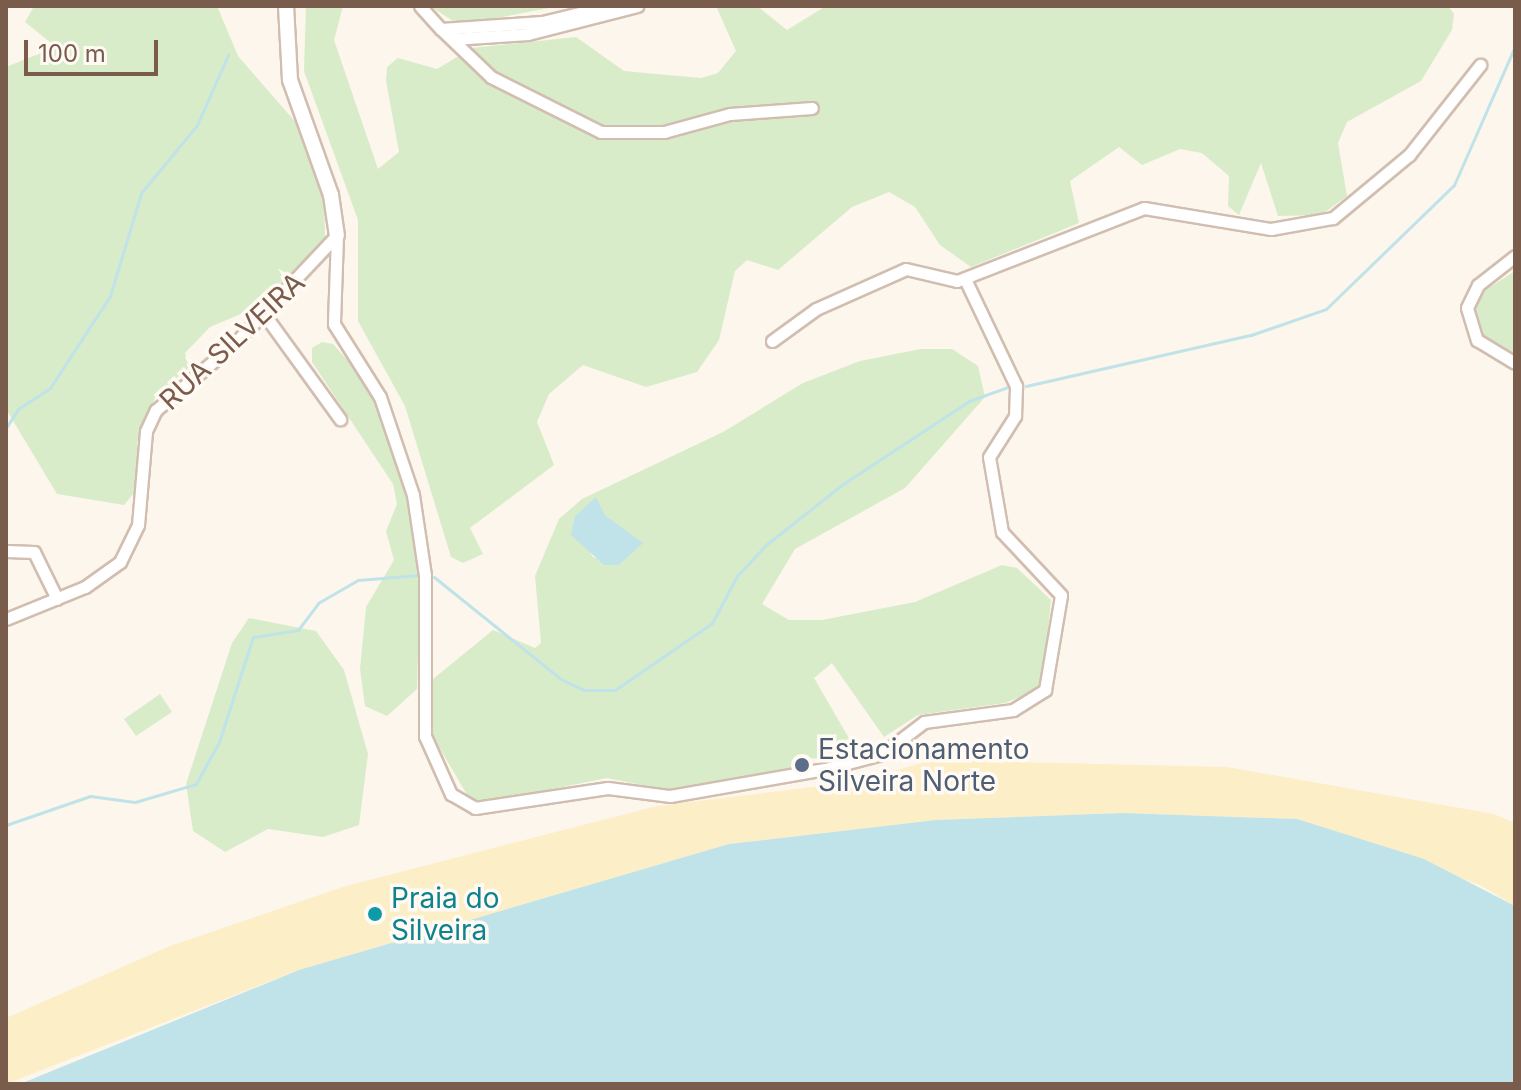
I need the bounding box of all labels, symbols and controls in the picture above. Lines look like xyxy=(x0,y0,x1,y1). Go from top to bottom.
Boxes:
scale bar xyxy=(28,24,162,74)
text: 100 m xyxy=(38,39,106,68)
street label: RUA SILVEIRA xyxy=(153,265,311,417)
place label: Estacionamento Silveira Norte xyxy=(818,732,1030,798)
marker: Estacionamento Silveira Norte xyxy=(793,756,811,774)
place label: Praia do Silveira xyxy=(391,881,499,947)
marker: Praia do Silveira xyxy=(366,905,384,923)

